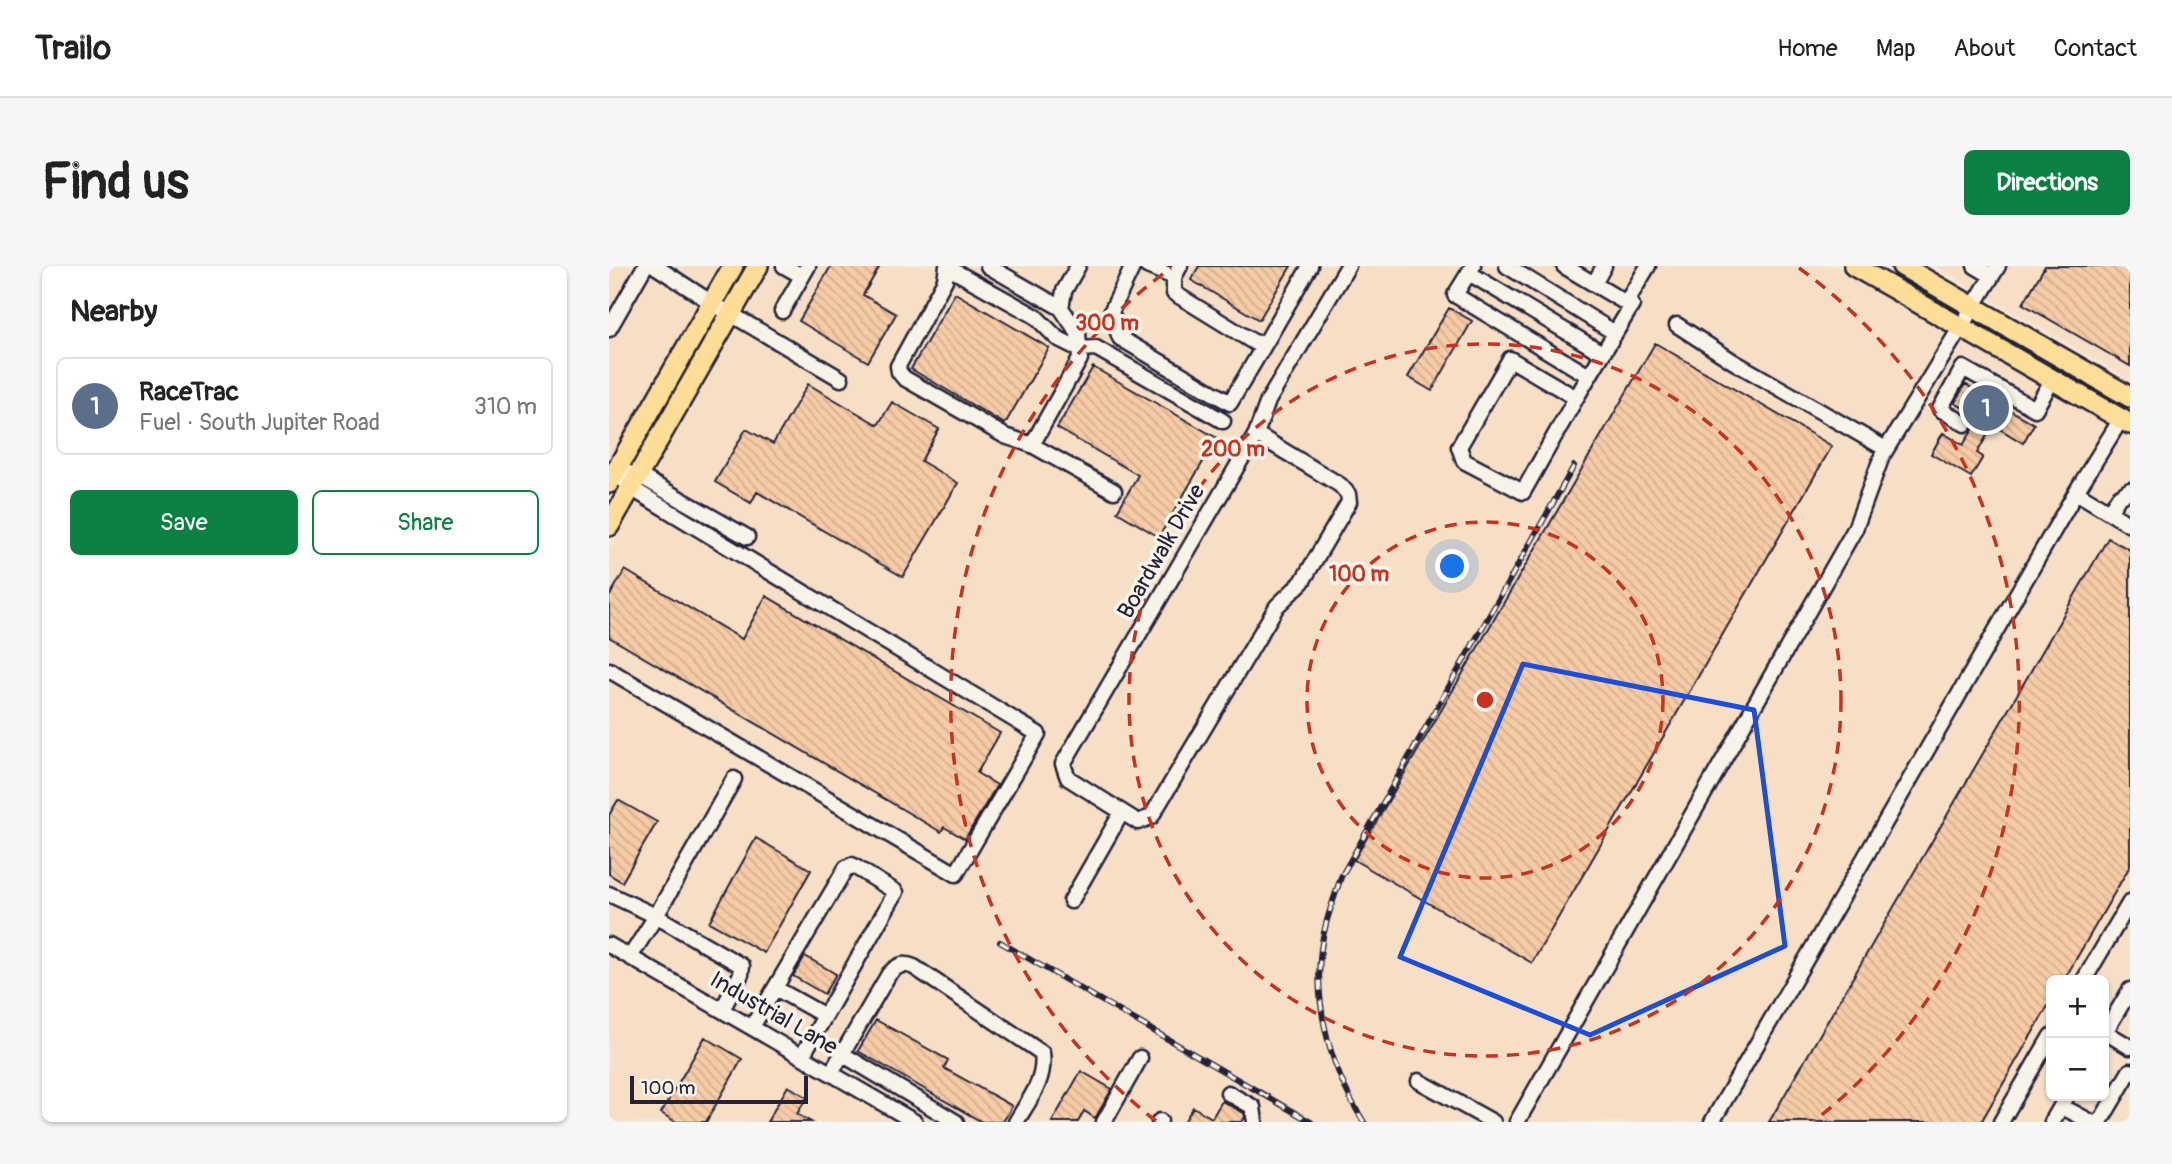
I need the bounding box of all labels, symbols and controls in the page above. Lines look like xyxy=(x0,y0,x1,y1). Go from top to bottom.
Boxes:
text: Trailo xyxy=(35,28,111,69)
text: Home xyxy=(1777,34,1838,63)
text: Map xyxy=(1876,34,1916,63)
text: About xyxy=(1954,34,2016,63)
text: Contact xyxy=(2054,34,2137,63)
button: Directions xyxy=(1964,150,2130,215)
text: Find us xyxy=(42,152,189,213)
text: Nearby xyxy=(70,293,157,330)
text: 300 m xyxy=(1075,310,1139,337)
text: RaceTrac xyxy=(139,376,239,408)
pin: 1 xyxy=(1963,382,2009,434)
text: 1 xyxy=(91,392,100,421)
text: 310 m xyxy=(474,392,537,421)
text: Fuel · South Jupiter Road xyxy=(139,408,380,437)
text: 200 m xyxy=(1201,436,1265,463)
street label: Boardwalk Drive xyxy=(1111,478,1212,623)
button: Save xyxy=(70,490,298,555)
button: Share xyxy=(312,490,539,555)
your location xyxy=(1435,549,1469,583)
text: 100 m xyxy=(1329,561,1389,588)
centre of rings xyxy=(1473,688,1497,712)
street label: Industrial Lane xyxy=(705,965,844,1062)
map controls xyxy=(2046,975,2109,1101)
button: + xyxy=(2046,975,2109,1038)
button: − xyxy=(2046,1038,2109,1101)
scale bar xyxy=(630,1073,809,1105)
text: 100 m xyxy=(641,1076,695,1100)

